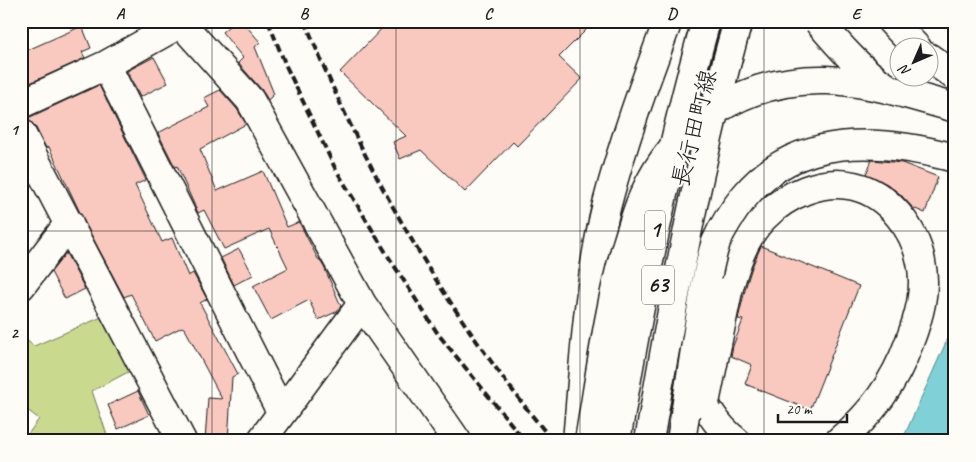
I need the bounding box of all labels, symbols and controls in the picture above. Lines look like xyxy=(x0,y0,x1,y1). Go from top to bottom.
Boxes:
text: A xyxy=(116,4,126,24)
text: B xyxy=(300,4,310,24)
text: C xyxy=(484,4,494,24)
text: D xyxy=(667,4,678,24)
text: E xyxy=(852,4,863,24)
north arrow xyxy=(888,38,938,88)
text: N xyxy=(894,60,914,80)
street label: 長行田町線 xyxy=(665,66,723,190)
text: 1 xyxy=(10,120,19,140)
road number: 1 xyxy=(645,210,665,250)
road number: 63 xyxy=(642,266,674,304)
text: 2 xyxy=(10,323,19,343)
scale bar xyxy=(778,392,847,424)
text: 20 m xyxy=(786,400,813,419)

